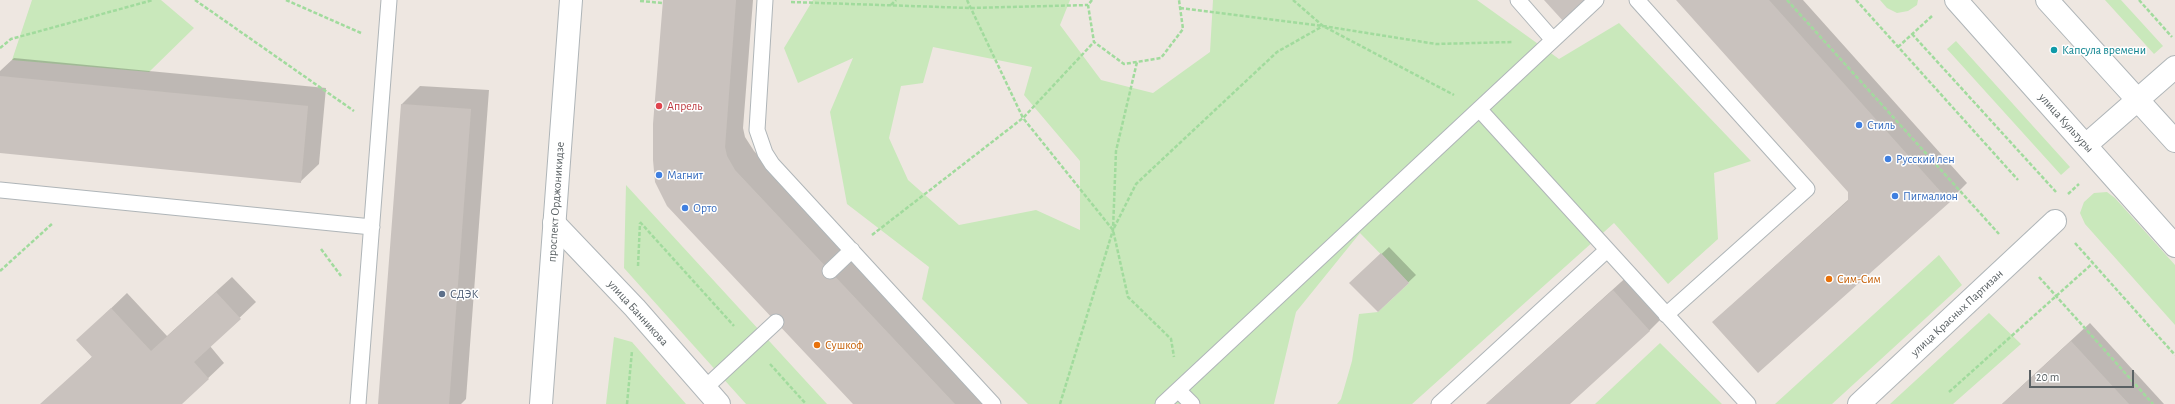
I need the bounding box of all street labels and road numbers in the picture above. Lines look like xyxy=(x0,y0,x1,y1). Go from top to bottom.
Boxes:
street label: улица Культуры xyxy=(2036,90,2096,156)
street label: проспект Орджоникидзе xyxy=(545,141,567,263)
street label: улица Красных Партизан xyxy=(1908,266,2006,360)
street label: улица Банникова xyxy=(605,277,671,349)

